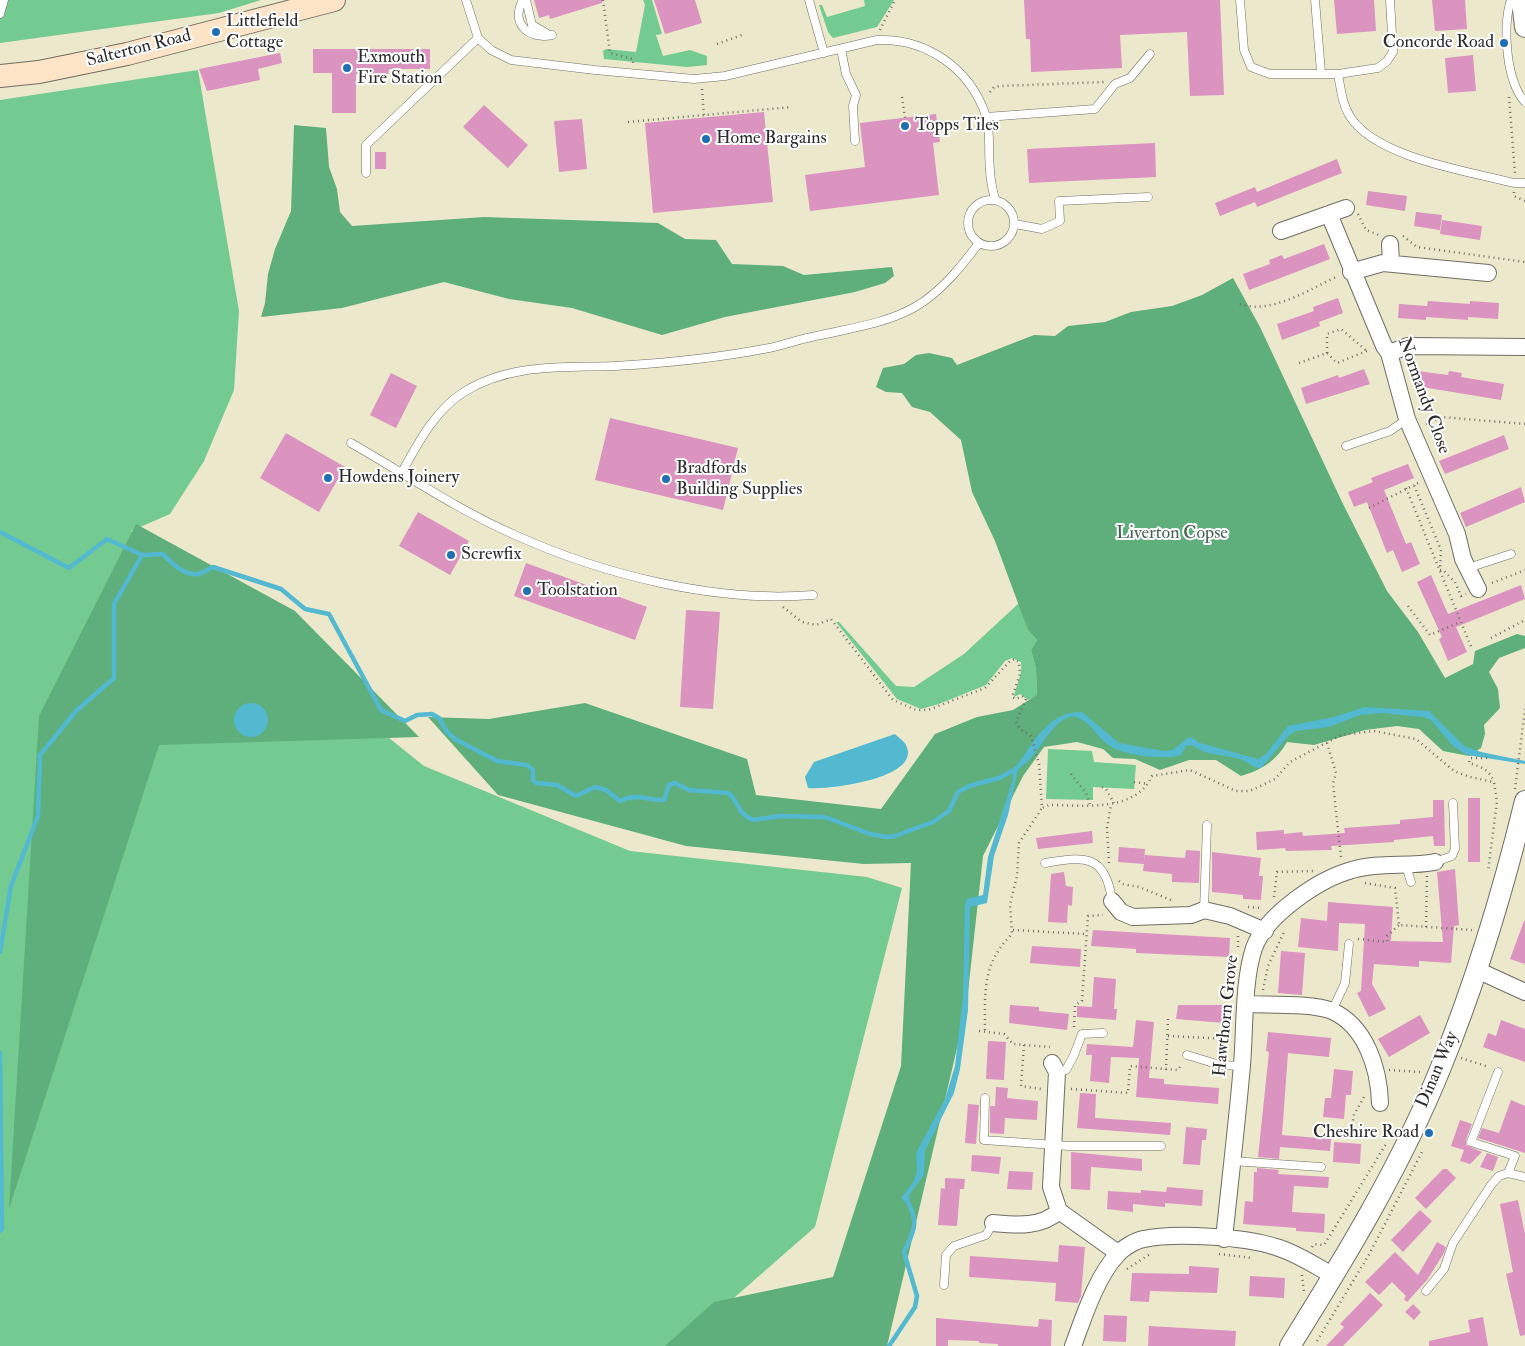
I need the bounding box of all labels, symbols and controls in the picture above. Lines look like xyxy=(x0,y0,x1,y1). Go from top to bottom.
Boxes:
place label: Littlefield Cottage xyxy=(226,11,298,54)
street label: Salterton Road xyxy=(84,26,194,72)
marker: Littlefield Cottage xyxy=(210,26,222,38)
place label: Concorde Road xyxy=(1383,32,1494,54)
marker: Concorde Road xyxy=(1498,37,1510,49)
place label: Exmouth Fire Station xyxy=(357,47,443,90)
marker: Exmouth Fire Station xyxy=(341,62,353,74)
place label: Topps Tiles xyxy=(915,115,999,137)
marker: Topps Tiles xyxy=(899,120,911,132)
place label: Home Bargains xyxy=(716,128,827,150)
marker: Home Bargains xyxy=(700,133,712,145)
street label: Normandy Close xyxy=(1392,335,1454,457)
place label: Bradfords Building Supplies xyxy=(676,458,802,500)
place label: Howdens Joinery xyxy=(338,467,459,489)
marker: Howdens Joinery xyxy=(322,472,334,484)
marker: Bradfords Building Supplies xyxy=(660,473,672,485)
park label: Liverton Copse xyxy=(1116,523,1228,545)
place label: Screwfix xyxy=(461,544,521,566)
marker: Screwfix xyxy=(445,549,457,561)
place label: Toolstation xyxy=(537,580,618,602)
marker: Toolstation xyxy=(521,585,533,597)
street label: Hawthorn Grove xyxy=(1210,954,1244,1078)
street label: Dinan Way xyxy=(1412,1028,1464,1112)
place label: Cheshire Road xyxy=(1313,1122,1419,1144)
marker: Cheshire Road xyxy=(1423,1127,1435,1139)

